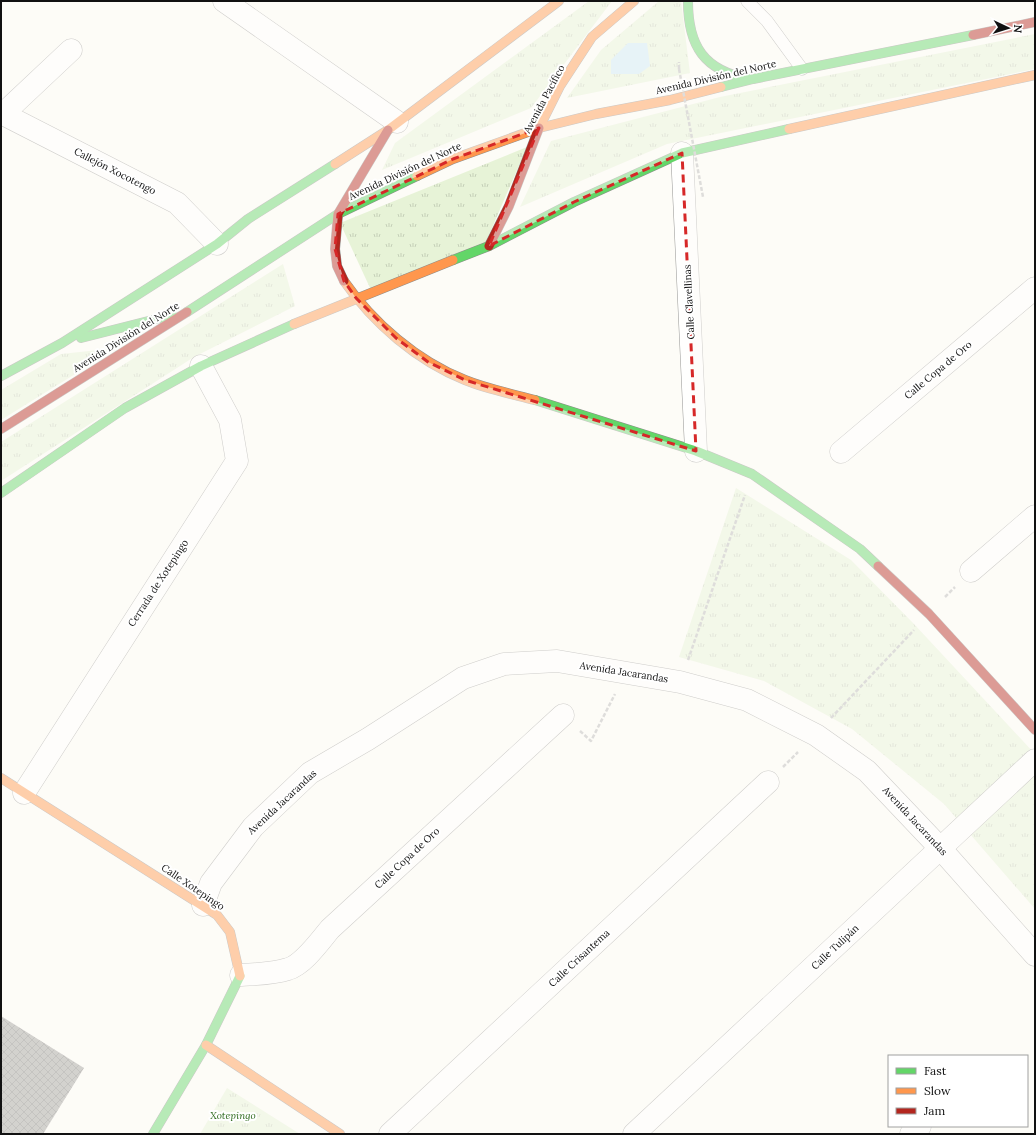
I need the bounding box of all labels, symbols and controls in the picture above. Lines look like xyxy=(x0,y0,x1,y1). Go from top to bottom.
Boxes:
north arrow xyxy=(988,8,1028,48)
text: N xyxy=(1011,24,1025,34)
street label: Avenida División del Norte xyxy=(654,57,778,97)
street label: Avenida Pacífico xyxy=(520,62,568,136)
street label: Avenida División del Norte xyxy=(346,139,464,203)
street label: Callejón Xocotengo xyxy=(72,145,158,197)
street label: Calle Clavellinas xyxy=(681,264,697,340)
street label: Avenida División del Norte xyxy=(70,299,182,376)
street label: Calle Copa de Oro xyxy=(902,338,975,402)
street label: Cerrada de Xotepingo xyxy=(125,537,191,629)
street label: Avenida Jacarandas xyxy=(578,658,670,685)
street label: Avenida Jacarandas xyxy=(244,766,319,838)
street label: Avenida Jacarandas xyxy=(879,783,951,858)
street label: Calle Copa de Oro xyxy=(372,824,442,892)
street label: Calle Xotepingo xyxy=(159,861,227,913)
street label: Calle Tulipán xyxy=(808,922,862,972)
street label: Calle Crisantema xyxy=(546,926,612,990)
legend xyxy=(888,1055,1028,1127)
text: Fast xyxy=(924,1063,947,1078)
text: Slow xyxy=(924,1083,951,1098)
text: Jam xyxy=(923,1103,945,1118)
park label: Xotepingo xyxy=(210,1109,256,1122)

